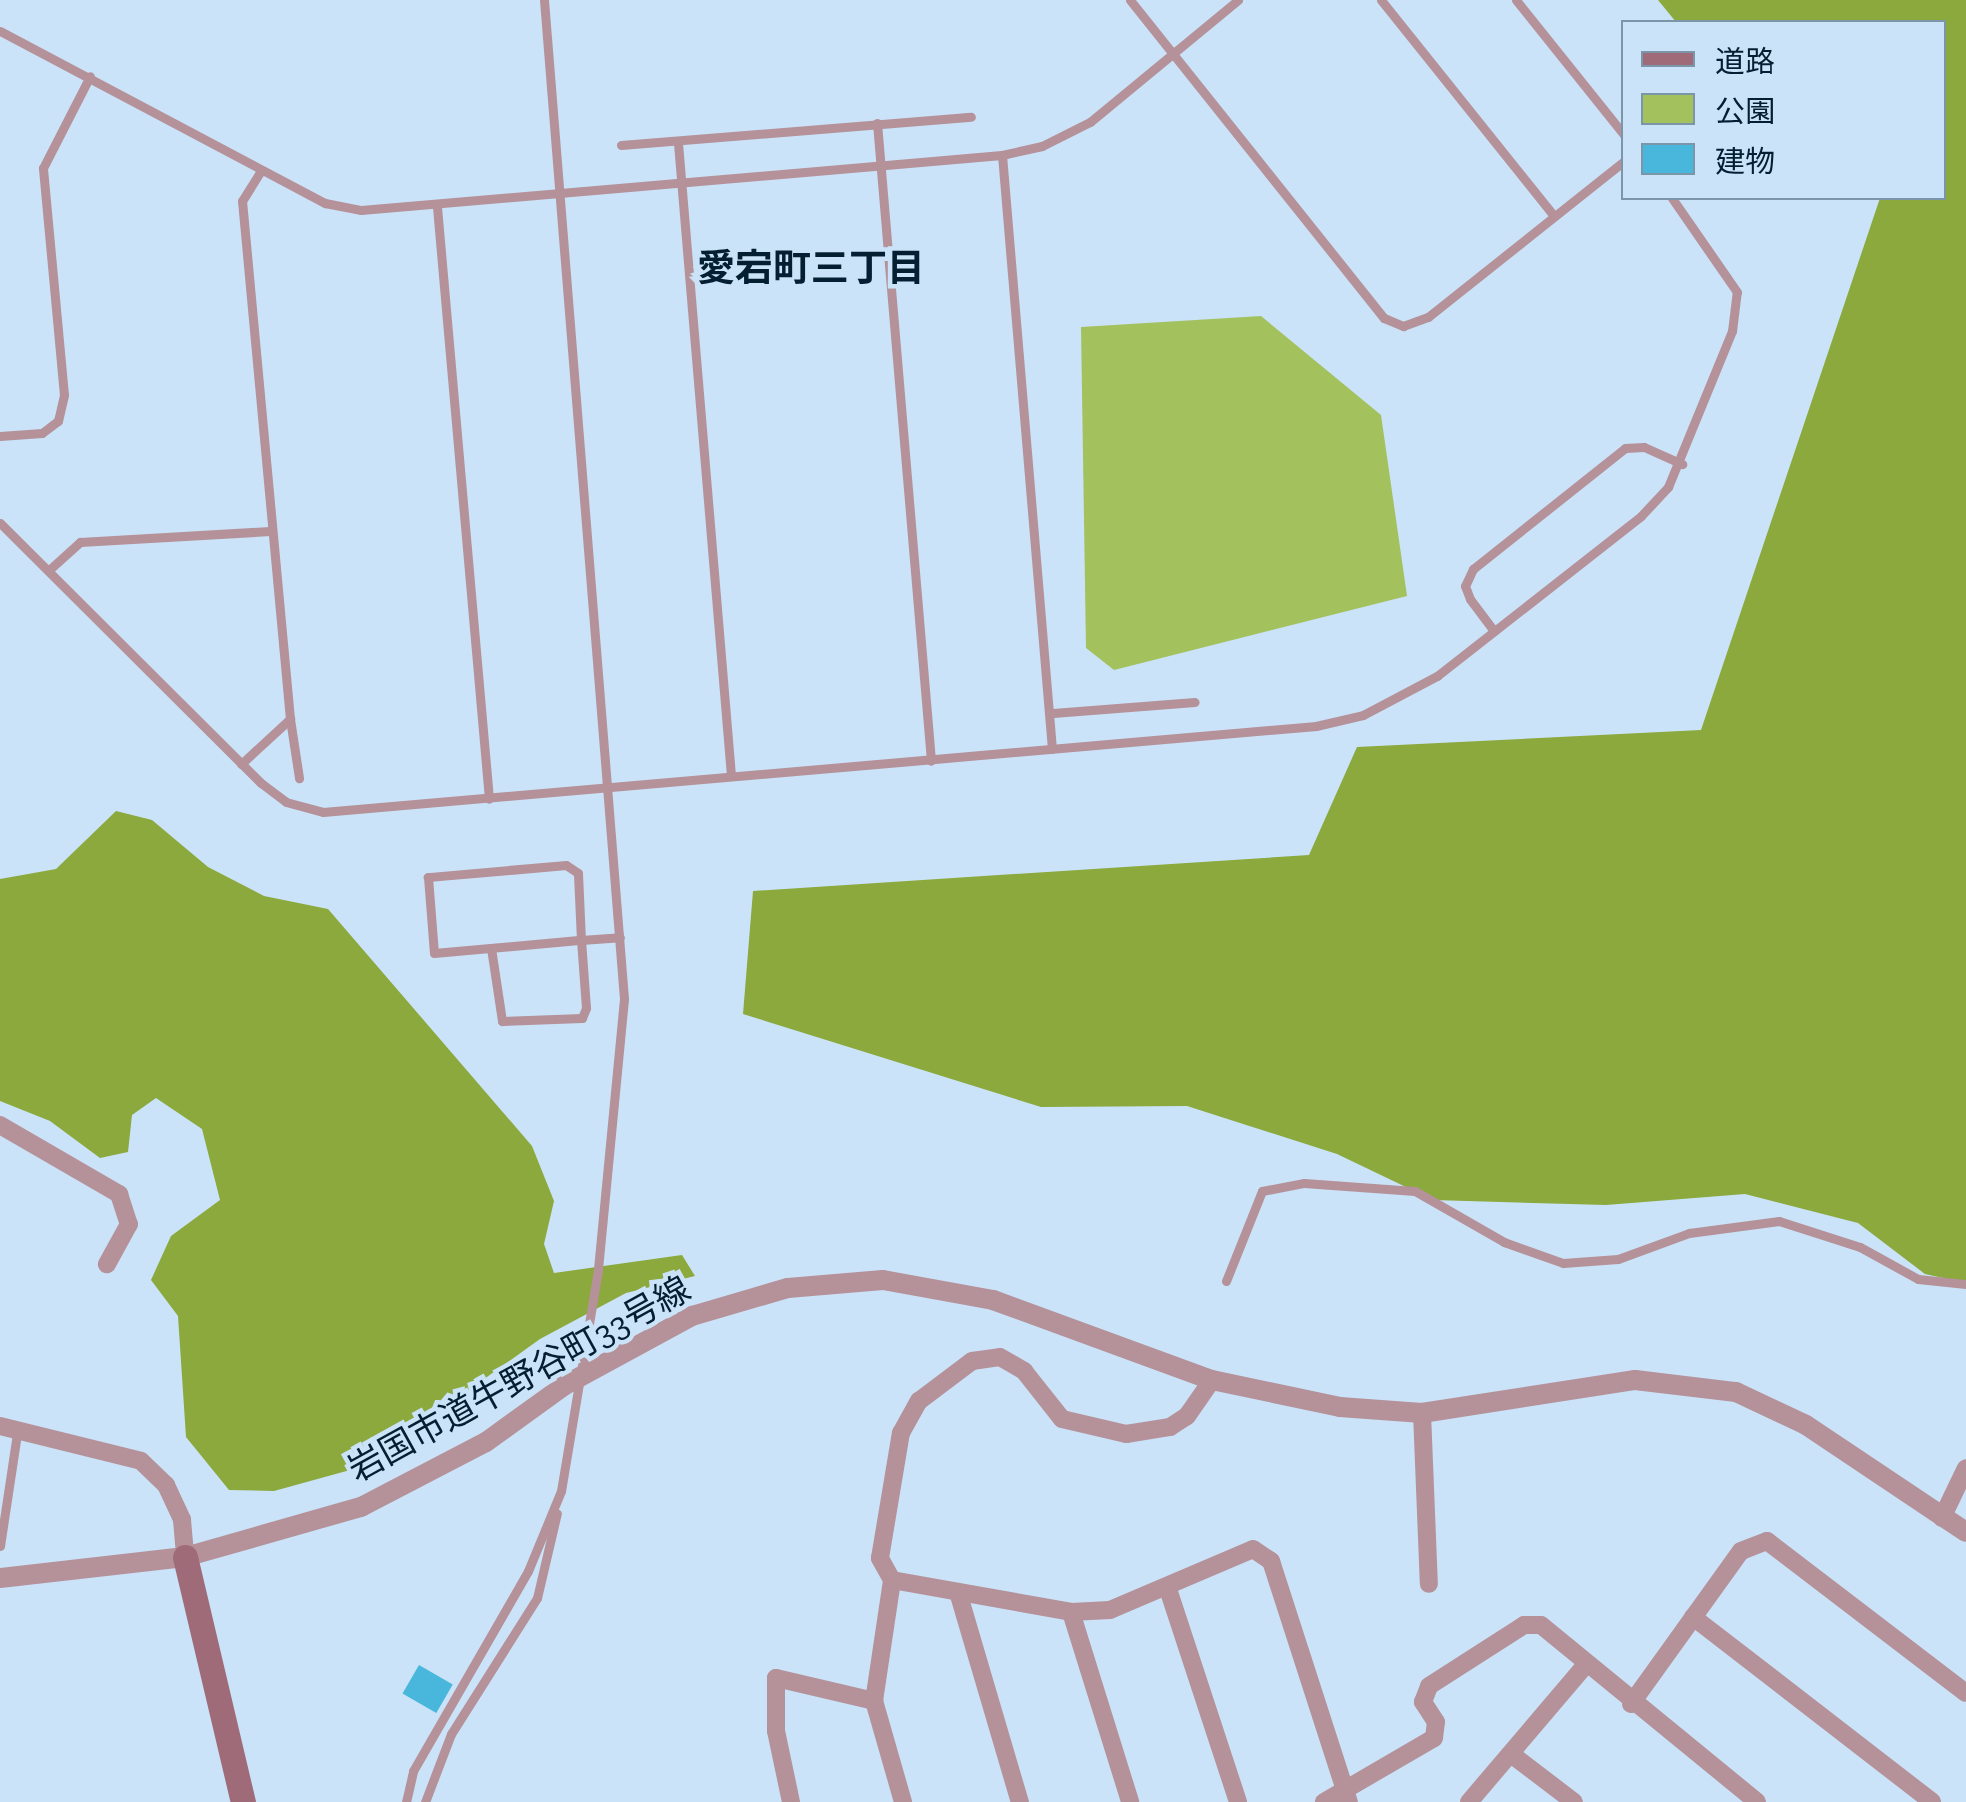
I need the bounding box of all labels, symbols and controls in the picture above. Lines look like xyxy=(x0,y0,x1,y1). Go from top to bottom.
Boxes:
legend xyxy=(1621,20,1946,200)
text: 道路 xyxy=(1715,44,1775,80)
text: 公園 xyxy=(1715,94,1775,130)
text: 建物 xyxy=(1715,144,1775,180)
district label: 愛宕町三丁目 xyxy=(697,246,925,292)
street label: 岩国市道牛野谷町33号線 xyxy=(341,1267,697,1491)

